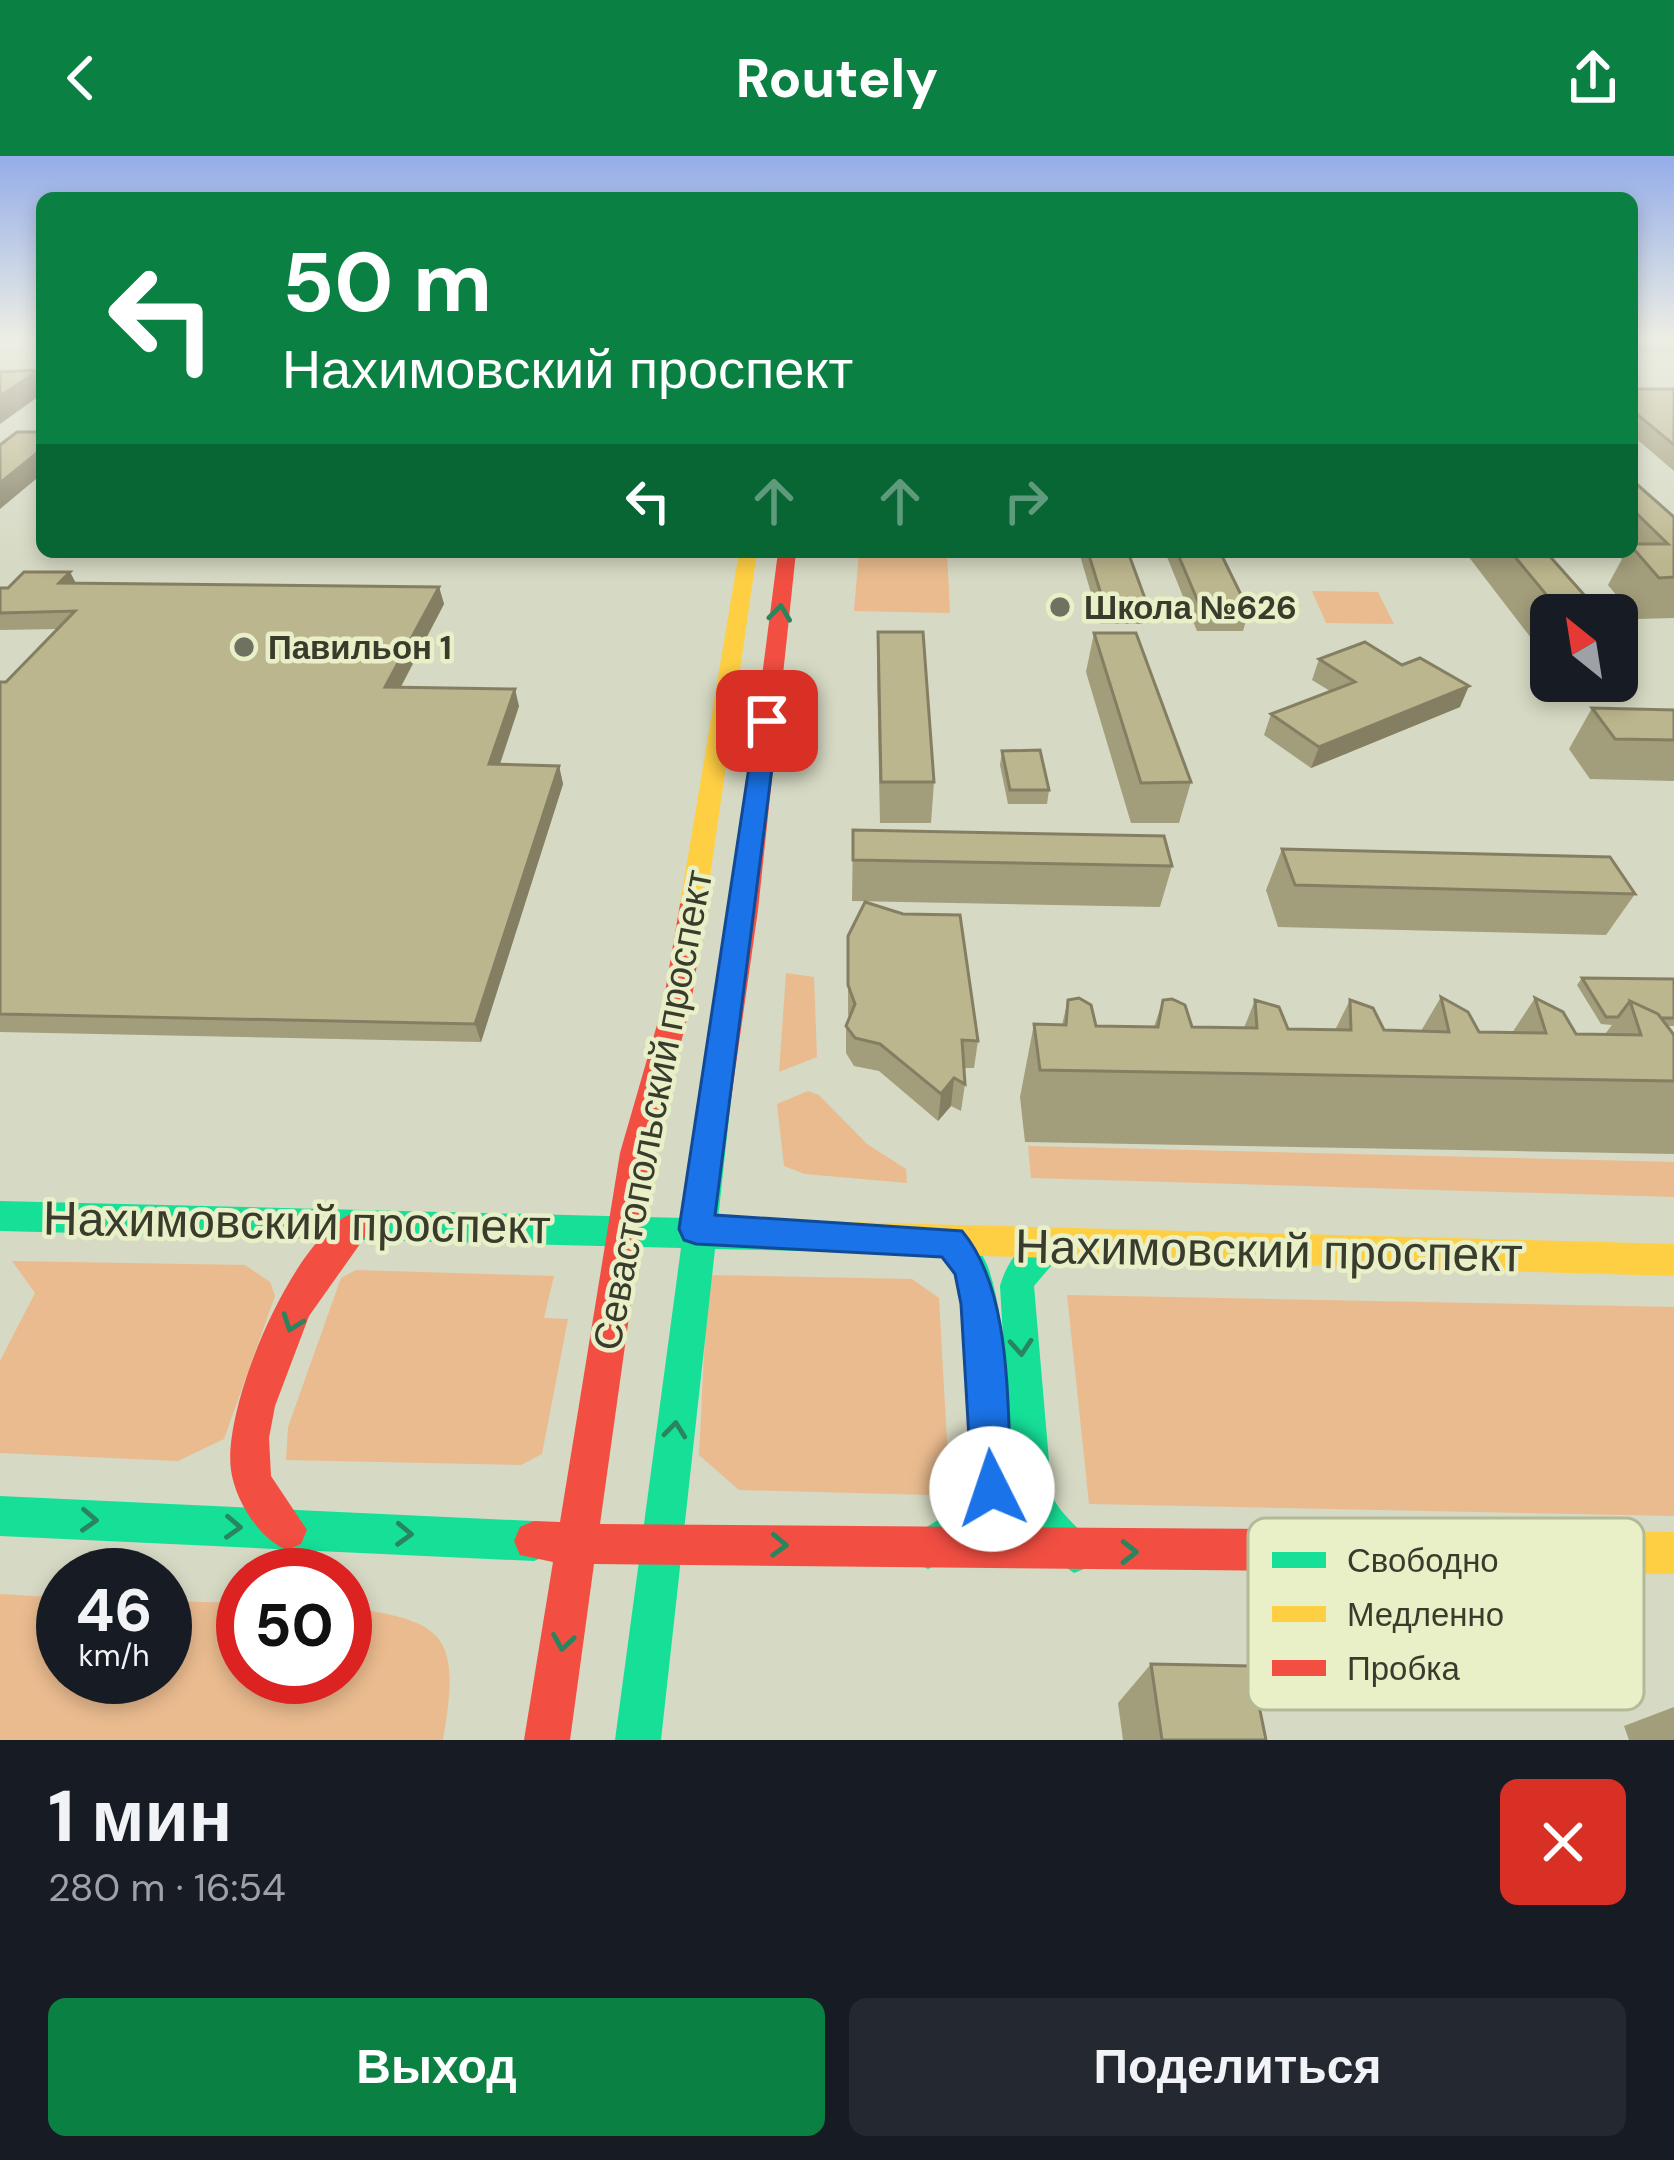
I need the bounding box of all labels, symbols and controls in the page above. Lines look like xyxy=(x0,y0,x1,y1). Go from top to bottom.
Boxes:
text: Routely xyxy=(736,43,938,114)
icon: back xyxy=(48,45,114,111)
icon: share xyxy=(1560,45,1626,111)
text: 50 m xyxy=(282,228,492,337)
icon: left xyxy=(84,240,240,396)
text: Нахимовский проспект xyxy=(282,334,853,405)
icon: left xyxy=(615,468,681,534)
icon: ahead xyxy=(741,468,807,534)
icon: ahead xyxy=(867,468,933,534)
icon: right xyxy=(993,468,1059,534)
place label: Школа №626 xyxy=(1084,586,1297,629)
marker: Школа №626 xyxy=(1047,594,1073,620)
north arrow xyxy=(1530,594,1638,702)
map controls xyxy=(1530,594,1638,702)
one-way arrow xyxy=(766,604,792,623)
place label: Павильон 1 xyxy=(268,626,452,669)
marker: Павильон 1 xyxy=(231,634,257,660)
pin xyxy=(716,670,818,772)
icon: arrive xyxy=(734,688,800,754)
street label: Севастопольский проспект xyxy=(581,866,724,1355)
street label: Нахимовский проспект xyxy=(43,1187,551,1258)
street label: Нахимовский проспект xyxy=(1015,1215,1523,1286)
one-way arrow xyxy=(282,1311,306,1332)
one-way arrow xyxy=(1008,1338,1034,1357)
one-way arrow xyxy=(661,1420,687,1440)
position arrow xyxy=(929,1426,1055,1552)
one-way arrow xyxy=(80,1507,99,1533)
one-way arrow xyxy=(224,1513,243,1539)
legend xyxy=(1248,1518,1644,1710)
one-way arrow xyxy=(395,1521,414,1547)
one-way arrow xyxy=(770,1532,789,1558)
one-way arrow xyxy=(1121,1539,1139,1565)
text: Свободно xyxy=(1347,1539,1499,1582)
speed limit sign: 50 xyxy=(216,1548,372,1704)
text: 46 xyxy=(75,1571,153,1650)
text: Медленно xyxy=(1347,1593,1504,1636)
one-way arrow xyxy=(551,1632,577,1651)
text: km/h xyxy=(79,1636,149,1675)
text: Пробка xyxy=(1347,1647,1460,1690)
text: 1 мин xyxy=(48,1770,232,1863)
button: close xyxy=(1500,1779,1626,1905)
text: 280 m · 16:54 xyxy=(48,1862,286,1913)
button: Выход xyxy=(48,1998,825,2136)
button: Поделиться xyxy=(849,1998,1626,2136)

